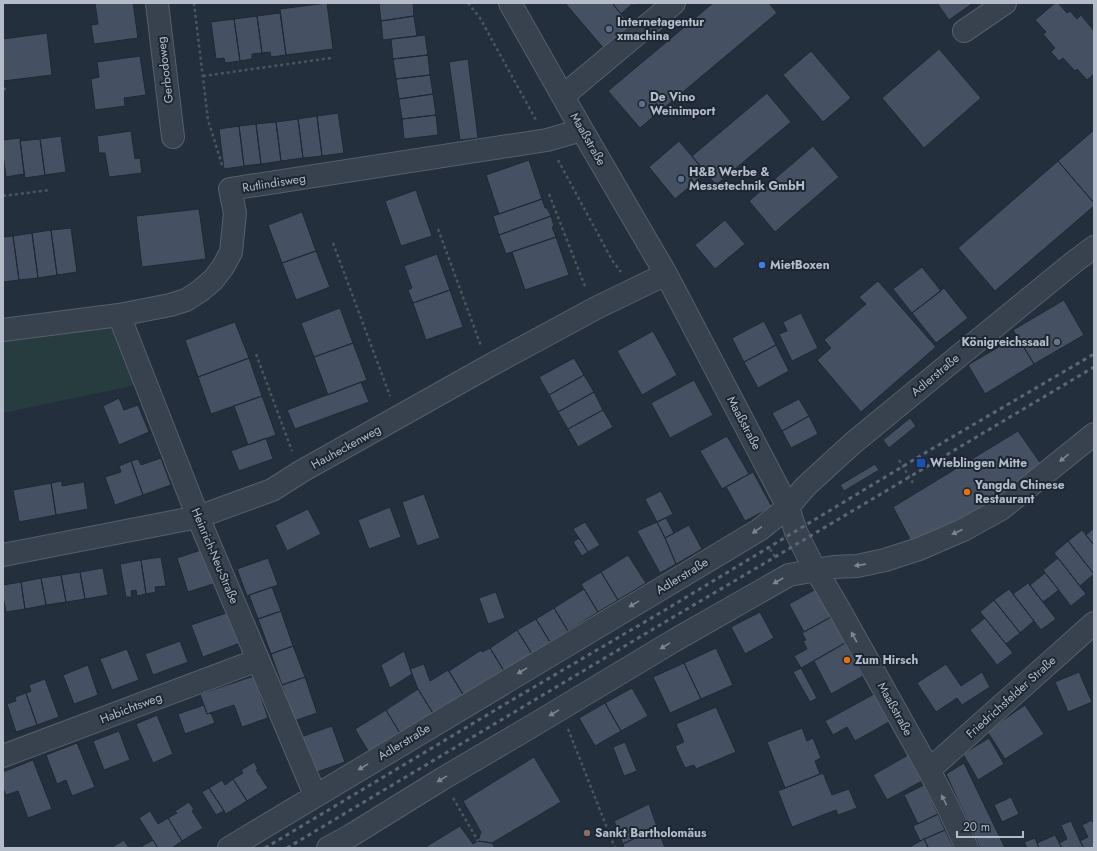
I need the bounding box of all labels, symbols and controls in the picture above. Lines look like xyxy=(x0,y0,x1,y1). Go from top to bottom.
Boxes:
place label: Internetagentur xmachina xyxy=(617,13,704,45)
marker: Internetagentur xmachina xyxy=(604,24,614,34)
street label: Gerbodoweg xyxy=(152,36,178,104)
place label: De Vino Weinimport xyxy=(650,88,715,120)
marker: De Vino Weinimport xyxy=(637,99,647,109)
street label: Maaßstraße xyxy=(566,109,610,169)
place label: H&B Werbe & Messetechnik GmbH xyxy=(689,163,805,195)
street label: Rutlindisweg xyxy=(241,169,307,197)
marker: H&B Werbe & Messetechnik GmbH xyxy=(676,174,686,184)
place label: MietBoxen xyxy=(770,256,830,274)
marker: MietBoxen xyxy=(757,260,767,270)
place label: Königreichssaal xyxy=(962,333,1049,351)
marker: Königreichssaal xyxy=(1052,337,1062,347)
street label: Adlerstraße xyxy=(907,349,963,401)
street label: Maaßstraße xyxy=(722,393,766,453)
street label: Hauheckenweg xyxy=(308,420,384,474)
place label: Wieblingen Mitte xyxy=(930,454,1027,472)
one-way arrow xyxy=(1058,454,1069,463)
marker: Wieblingen Mitte xyxy=(915,457,927,469)
place label: Yangda Chinese Restaurant xyxy=(974,476,1065,508)
marker: Yangda Chinese Restaurant xyxy=(962,487,972,497)
street label: Heinrich-Neu-Straße xyxy=(187,505,243,607)
one-way arrow xyxy=(752,526,762,534)
one-way arrow xyxy=(951,530,963,536)
street label: Adlerstraße xyxy=(652,553,712,599)
one-way arrow xyxy=(853,562,866,568)
one-way arrow xyxy=(772,578,784,585)
one-way arrow xyxy=(628,601,640,608)
one-way arrow xyxy=(851,631,858,643)
one-way arrow xyxy=(659,642,671,649)
place label: Zum Hirsch xyxy=(855,651,918,669)
street label: Friedrichsfelder Straße xyxy=(962,652,1060,742)
marker: Zum Hirsch xyxy=(842,655,852,665)
one-way arrow xyxy=(516,668,528,675)
street label: Maaßstraße xyxy=(873,679,917,739)
street label: Habichtsweg xyxy=(97,688,165,728)
one-way arrow xyxy=(549,709,559,717)
street label: Adlerstraße xyxy=(374,719,434,765)
one-way arrow xyxy=(358,763,368,771)
one-way arrow xyxy=(436,775,448,782)
one-way arrow xyxy=(941,794,948,806)
scale bar xyxy=(957,813,1023,839)
text: 20 m xyxy=(963,818,990,836)
place label: Sankt Bartholomäus xyxy=(595,824,707,842)
marker: Sankt Bartholomäus xyxy=(582,828,592,838)

